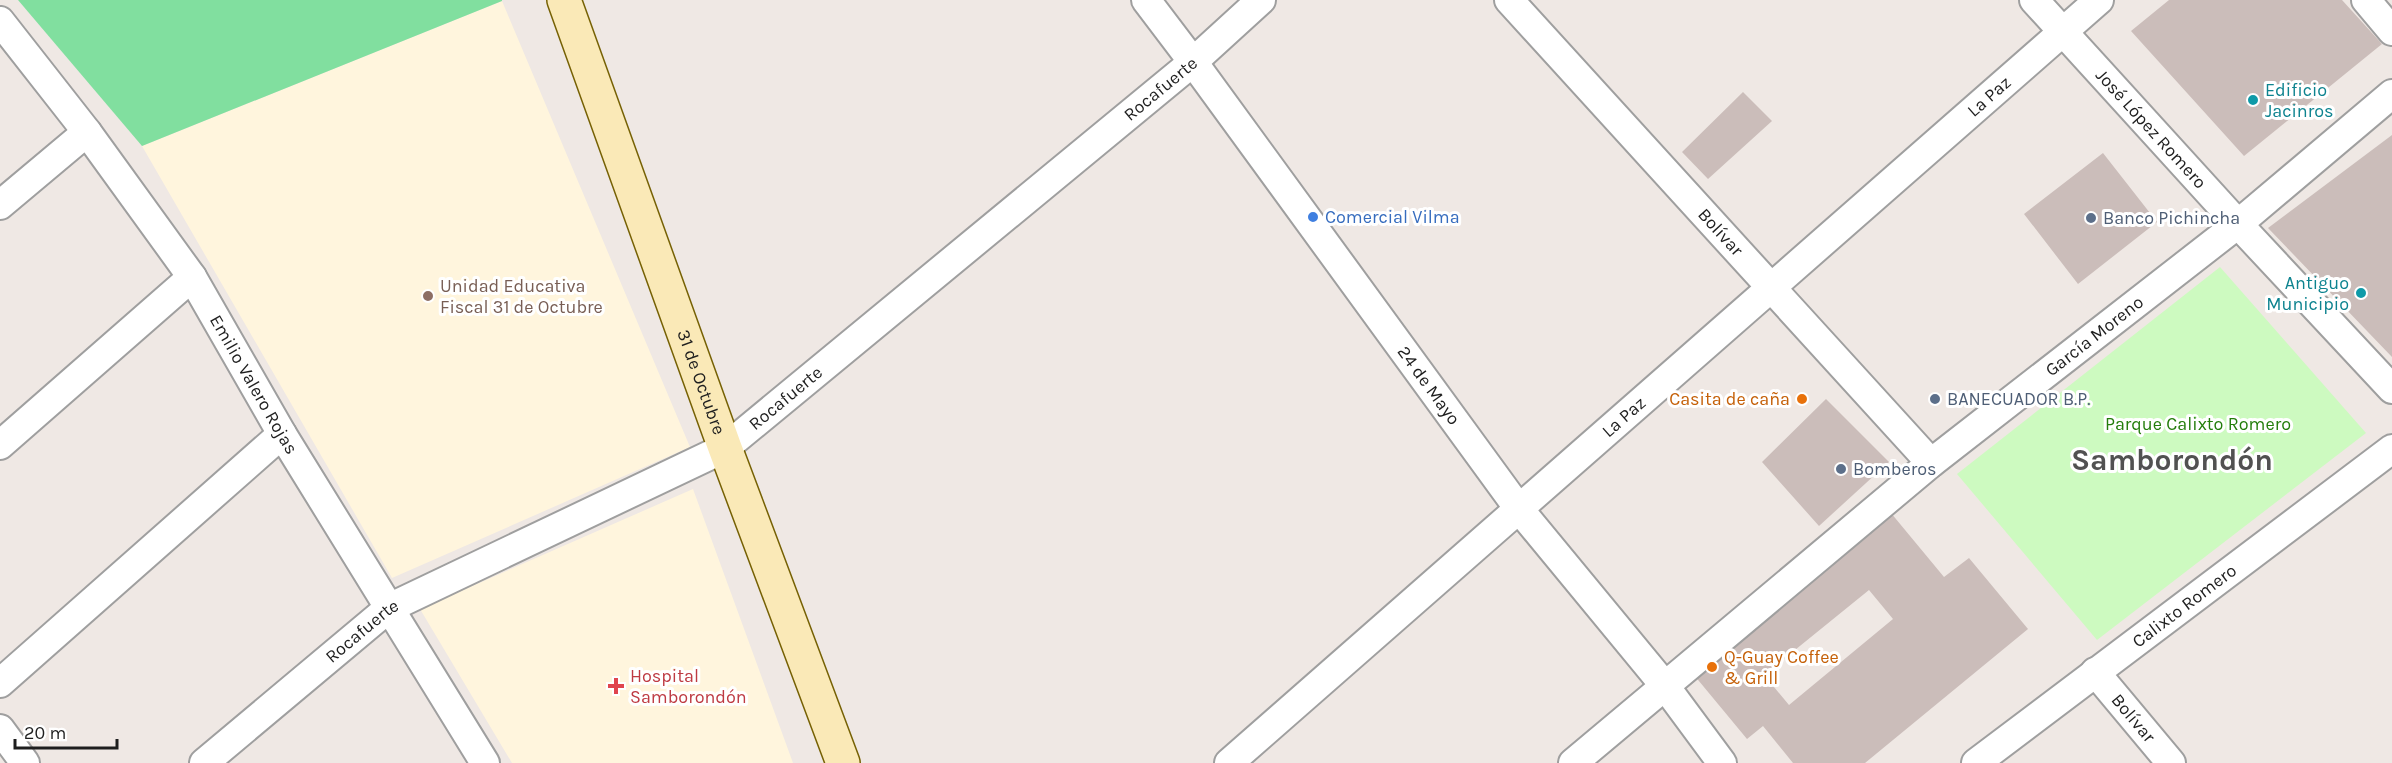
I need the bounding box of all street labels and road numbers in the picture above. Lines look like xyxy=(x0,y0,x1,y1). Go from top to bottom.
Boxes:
street label: Rocafuerte xyxy=(1119,52,1202,126)
street label: José López Romero xyxy=(2091,64,2211,193)
street label: La Paz xyxy=(1963,71,2016,121)
street label: Bolívar xyxy=(1693,204,1748,261)
street label: García Moreno xyxy=(2041,291,2148,381)
street label: Emilio Valero Rojas xyxy=(205,311,303,458)
street label: 31 de Octubre xyxy=(672,327,730,438)
street label: 24 de Mayo xyxy=(1393,342,1465,429)
street label: Rocafuerte xyxy=(744,361,827,435)
street label: La Paz xyxy=(1597,392,1650,442)
street label: Calixto Romero xyxy=(2128,559,2241,652)
street label: Rocafuerte xyxy=(321,594,402,668)
street label: Bolívar xyxy=(2107,689,2160,747)

